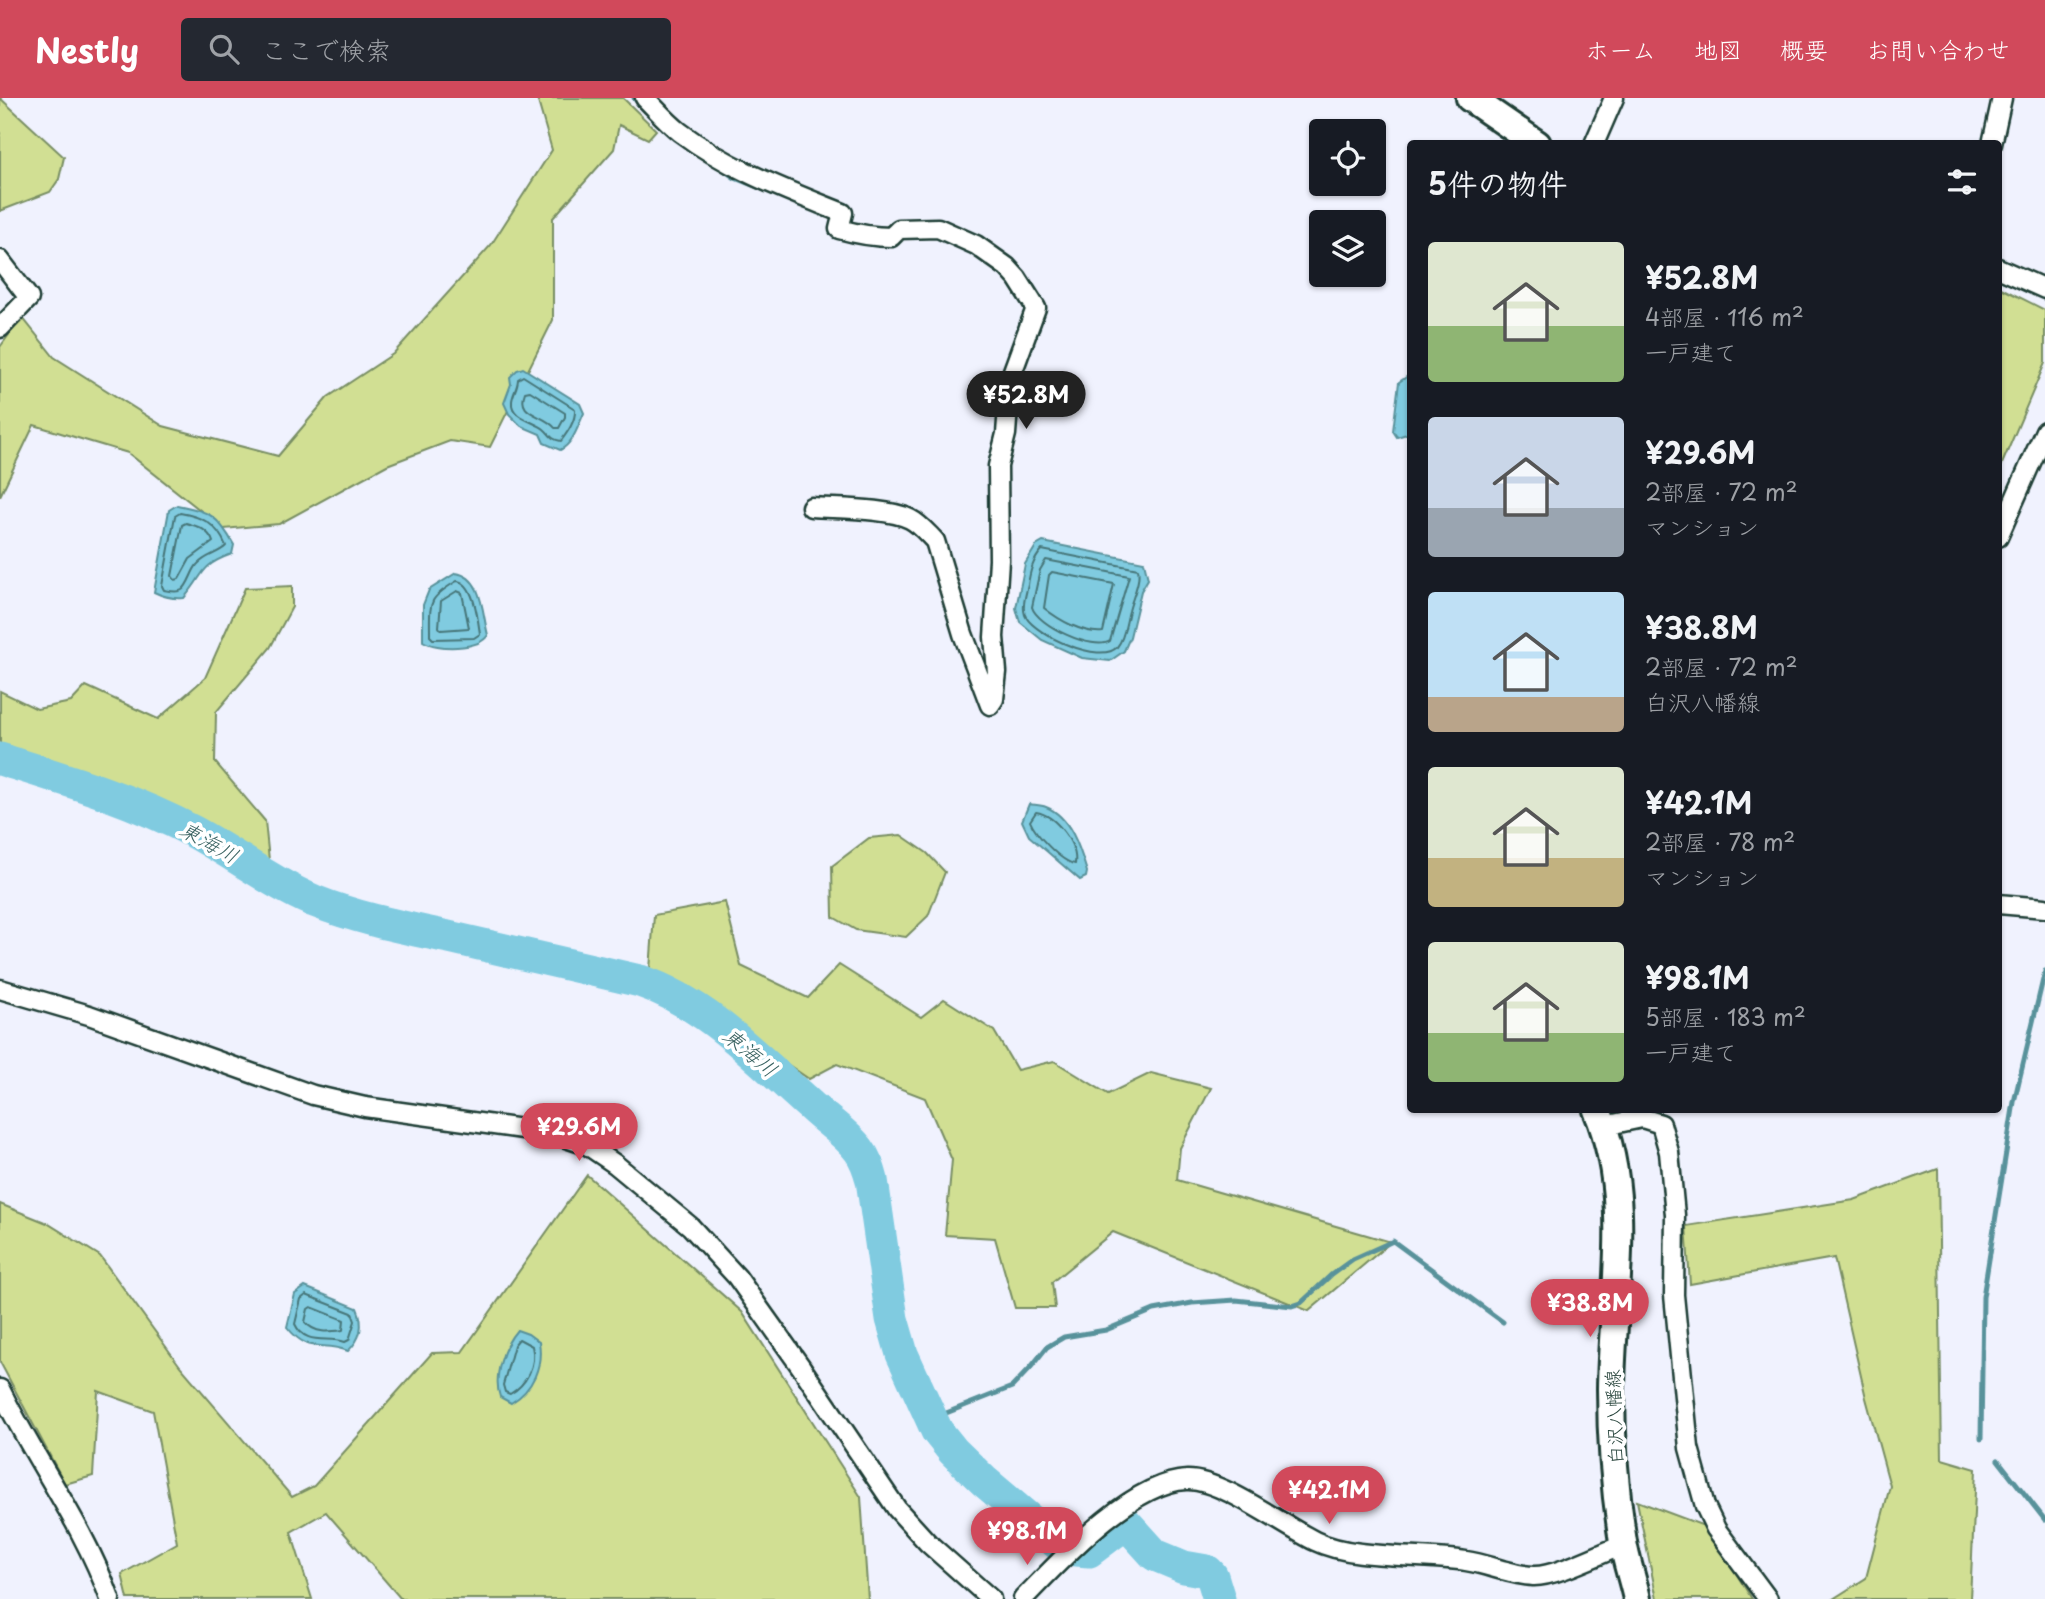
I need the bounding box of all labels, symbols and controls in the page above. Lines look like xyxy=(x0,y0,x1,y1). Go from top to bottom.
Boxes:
search box xyxy=(181,18,671,81)
text: Nestly xyxy=(35,24,139,74)
icon: search xyxy=(205,30,243,68)
text: ここで検索 xyxy=(261,30,391,69)
text: ホーム xyxy=(1585,31,1656,67)
text: 地図 xyxy=(1694,31,1742,67)
text: 概要 xyxy=(1780,31,1828,67)
text: お問い合わせ xyxy=(1866,31,2010,67)
map controls xyxy=(1309,119,1386,287)
button: locate xyxy=(1309,119,1386,196)
text: 5件の物件 xyxy=(1428,160,1567,205)
icon: filters xyxy=(1943,163,1981,201)
button: layers xyxy=(1309,210,1386,287)
text: ¥52.8M xyxy=(1645,254,1758,299)
icon: home xyxy=(1484,270,1568,354)
text: 4部屋 · 116 m² xyxy=(1645,299,1804,334)
text: 一戸建て xyxy=(1645,334,1737,369)
pin: ¥52.8M xyxy=(969,372,1083,431)
text: ¥52.8M xyxy=(983,376,1069,411)
text: ¥29.6M xyxy=(1645,429,1755,474)
icon: home xyxy=(1484,445,1568,529)
text: 2部屋 · 72 m² xyxy=(1645,474,1798,509)
text: マンション xyxy=(1645,509,1759,544)
text: ¥38.8M xyxy=(1645,604,1758,649)
icon: home xyxy=(1484,620,1568,704)
text: 2部屋 · 72 m² xyxy=(1645,649,1798,684)
text: 白沢八幡線 xyxy=(1645,684,1760,719)
text: ¥42.1M xyxy=(1645,779,1752,824)
icon: home xyxy=(1484,795,1568,879)
water label: 東海川 xyxy=(175,812,245,871)
text: 2部屋 · 78 m² xyxy=(1645,824,1795,859)
text: マンション xyxy=(1645,859,1759,894)
text: ¥98.1M xyxy=(1645,954,1750,999)
icon: home xyxy=(1484,970,1568,1054)
text: 5部屋 · 183 m² xyxy=(1645,999,1806,1034)
water label: 東海川 xyxy=(717,1019,786,1084)
text: 一戸建て xyxy=(1645,1034,1737,1069)
pin: ¥29.6M xyxy=(522,1104,636,1163)
text: ¥29.6M xyxy=(537,1108,621,1143)
pin: ¥38.8M xyxy=(1533,1280,1647,1339)
text: ¥38.8M xyxy=(1547,1284,1633,1319)
street label: 白沢八幡線 xyxy=(1597,1369,1629,1465)
pin: ¥42.1M xyxy=(1272,1466,1386,1526)
text: ¥42.1M xyxy=(1288,1471,1370,1506)
pin: ¥98.1M xyxy=(970,1508,1084,1567)
text: ¥98.1M xyxy=(987,1512,1067,1547)

